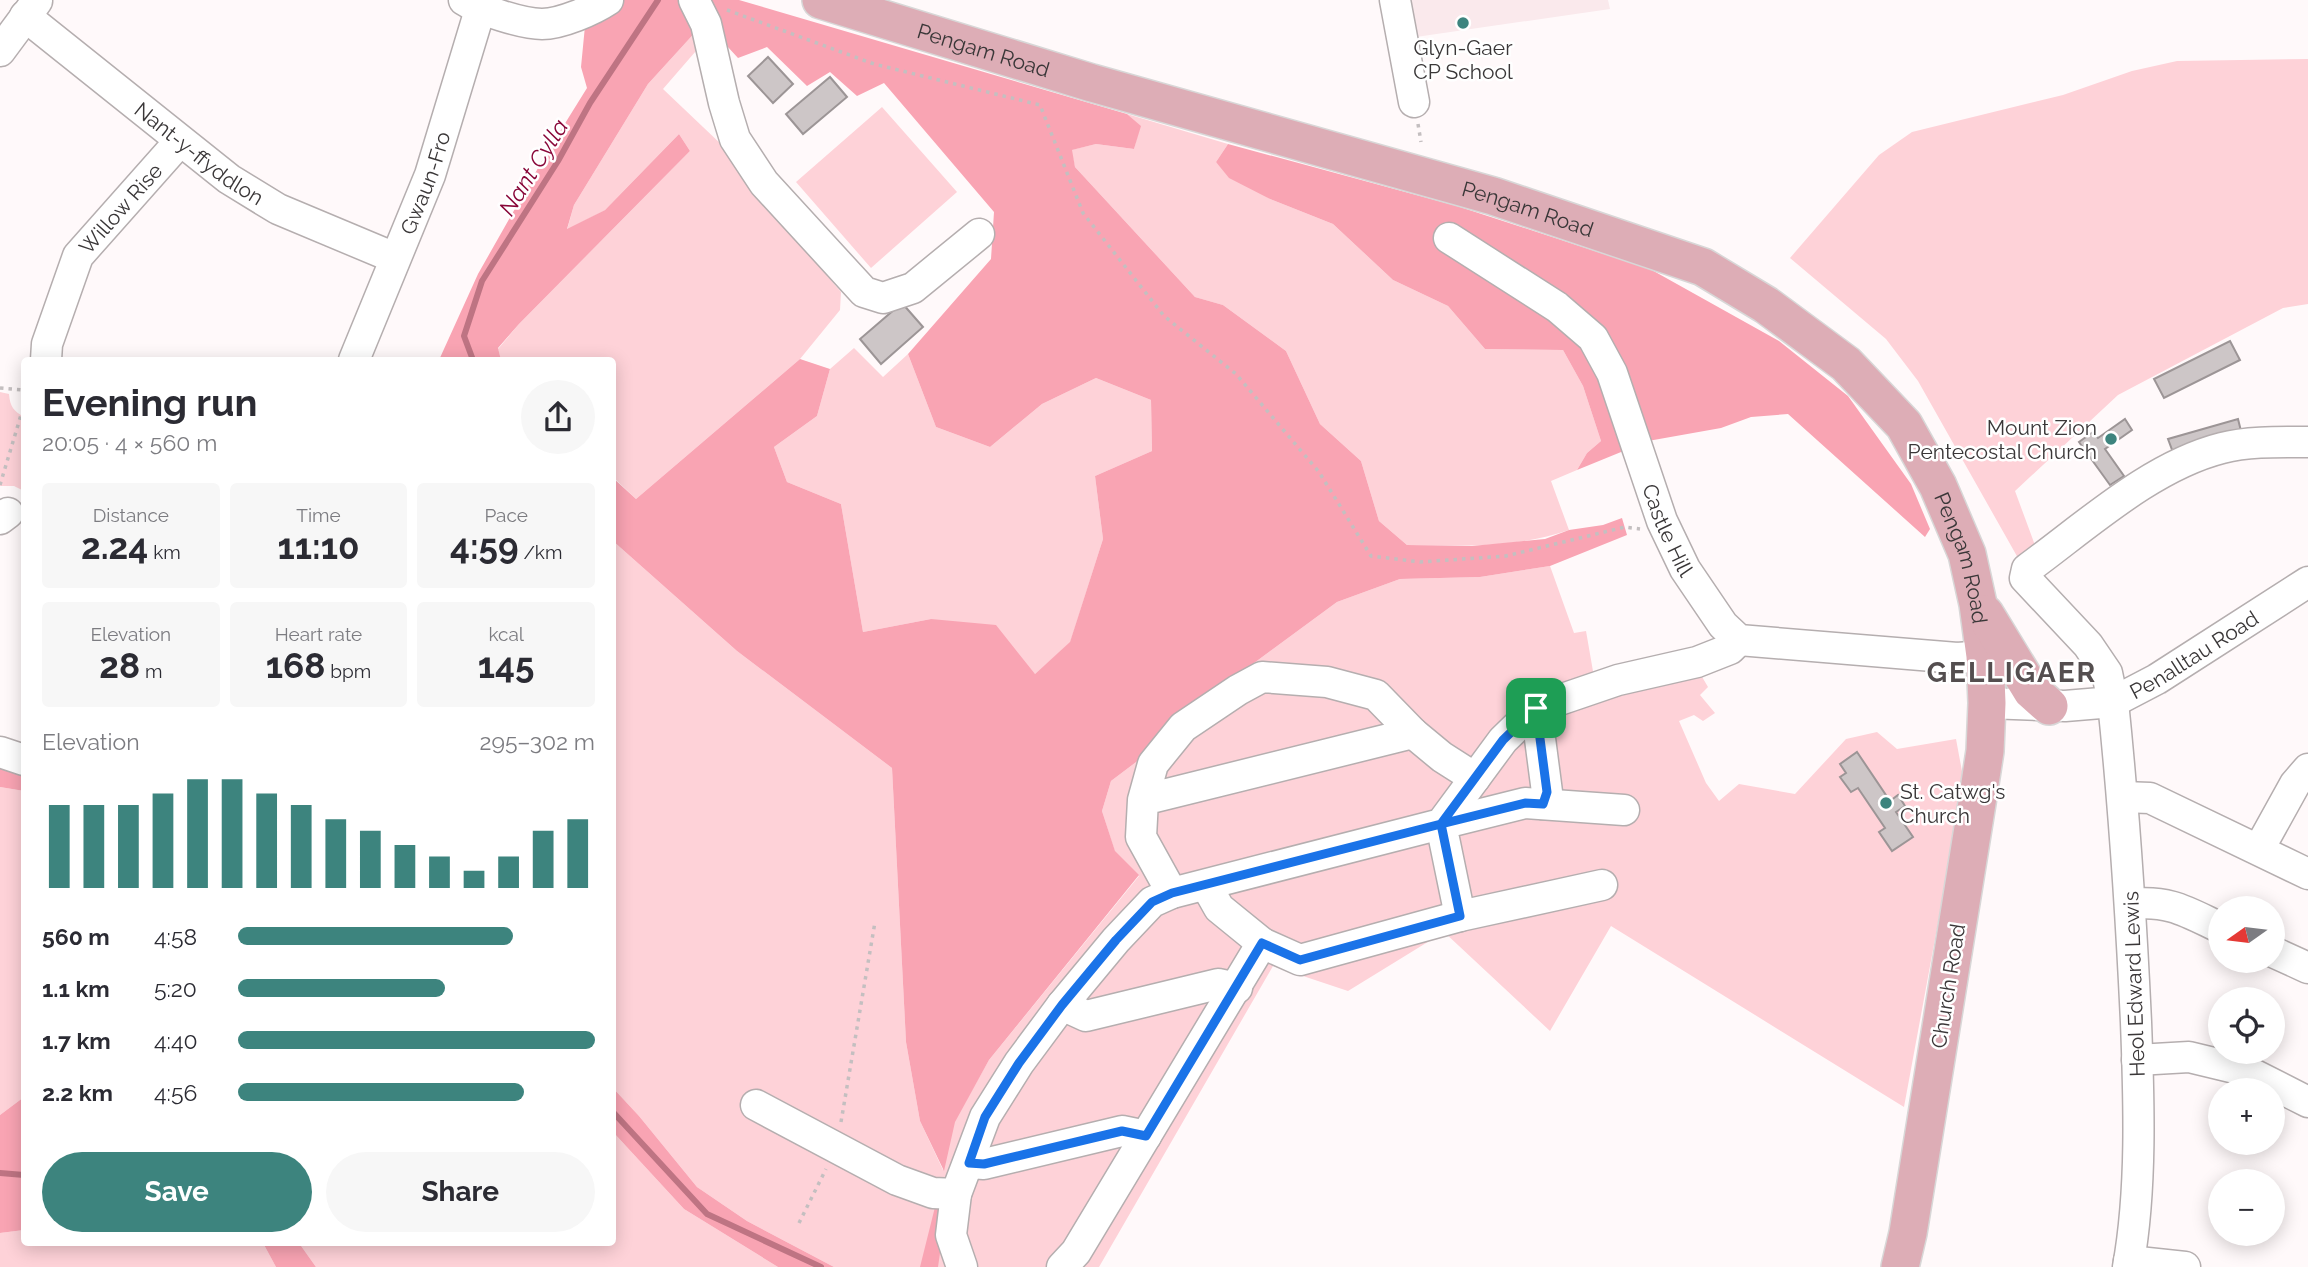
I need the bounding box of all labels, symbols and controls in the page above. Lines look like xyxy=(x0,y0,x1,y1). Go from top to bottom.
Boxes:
marker: Glyn-Gaer CP School xyxy=(1455,15,1471,31)
street label: Pengam Road xyxy=(914,18,1053,82)
place label: Glyn-Gaer CP School xyxy=(1413,35,1513,84)
street label: Nant-y-ffyddlon xyxy=(130,96,268,210)
water label: Nant Cylla xyxy=(493,114,573,220)
street label: Gwaun-Fro xyxy=(395,128,455,238)
street label: Willow Rise xyxy=(74,158,167,259)
street label: Pengam Road xyxy=(1459,175,1597,242)
text: Evening run xyxy=(42,380,257,425)
button: share xyxy=(521,380,595,454)
place label: Mount Zion Pentecostal Church xyxy=(1908,415,2097,464)
text: 20:05 · 4 × 560 m xyxy=(42,429,217,456)
marker: Mount Zion Pentecostal Church xyxy=(2103,431,2119,447)
street label: Castle Hill xyxy=(1638,480,1699,581)
street label: Pengam Road xyxy=(1930,488,1993,625)
text: Distance xyxy=(93,504,169,526)
text: Time xyxy=(296,504,341,526)
text: Pace xyxy=(484,504,528,526)
text: 2.24 xyxy=(81,526,148,567)
text: 11:10 xyxy=(277,526,360,567)
text: 4:59 xyxy=(450,526,519,567)
text: km xyxy=(148,541,181,563)
text: /km xyxy=(519,541,562,563)
street label: Penalltau Road xyxy=(2125,605,2263,704)
text: Elevation xyxy=(90,623,171,645)
text: Heart rate xyxy=(275,623,362,645)
text: kcal xyxy=(488,623,524,645)
text: 28 xyxy=(99,645,140,686)
text: 168 xyxy=(266,645,325,686)
text: 145 xyxy=(478,645,535,686)
district label: GELLIGAER xyxy=(1927,656,2097,689)
text: m xyxy=(140,660,162,682)
text: bpm xyxy=(325,660,371,682)
pin xyxy=(1506,678,1566,738)
icon: arrive xyxy=(1517,689,1555,727)
text: Elevation xyxy=(42,728,140,755)
text: 295–302 m xyxy=(479,728,595,755)
place label: St. Catwg's Church xyxy=(1900,779,2006,828)
marker: St. Catwg's Church xyxy=(1878,795,1894,811)
street label: Heol Edward Lewis xyxy=(2118,891,2150,1077)
north arrow xyxy=(2208,896,2286,973)
map controls xyxy=(2208,896,2285,1246)
street label: Church Road xyxy=(1926,922,1970,1050)
text: 560 m xyxy=(42,923,110,950)
text: 4:58 xyxy=(154,923,197,950)
text: 1.1 km xyxy=(42,975,110,1002)
text: 5:20 xyxy=(154,975,197,1002)
button: locate xyxy=(2208,987,2285,1064)
text: 1.7 km xyxy=(42,1027,111,1054)
text: 4:40 xyxy=(154,1027,198,1054)
button: + xyxy=(2208,1078,2285,1155)
text: 2.2 km xyxy=(42,1079,113,1106)
text: 4:56 xyxy=(154,1079,197,1106)
button: Save xyxy=(42,1152,312,1232)
button: Share xyxy=(326,1152,595,1232)
button: − xyxy=(2208,1169,2285,1246)

